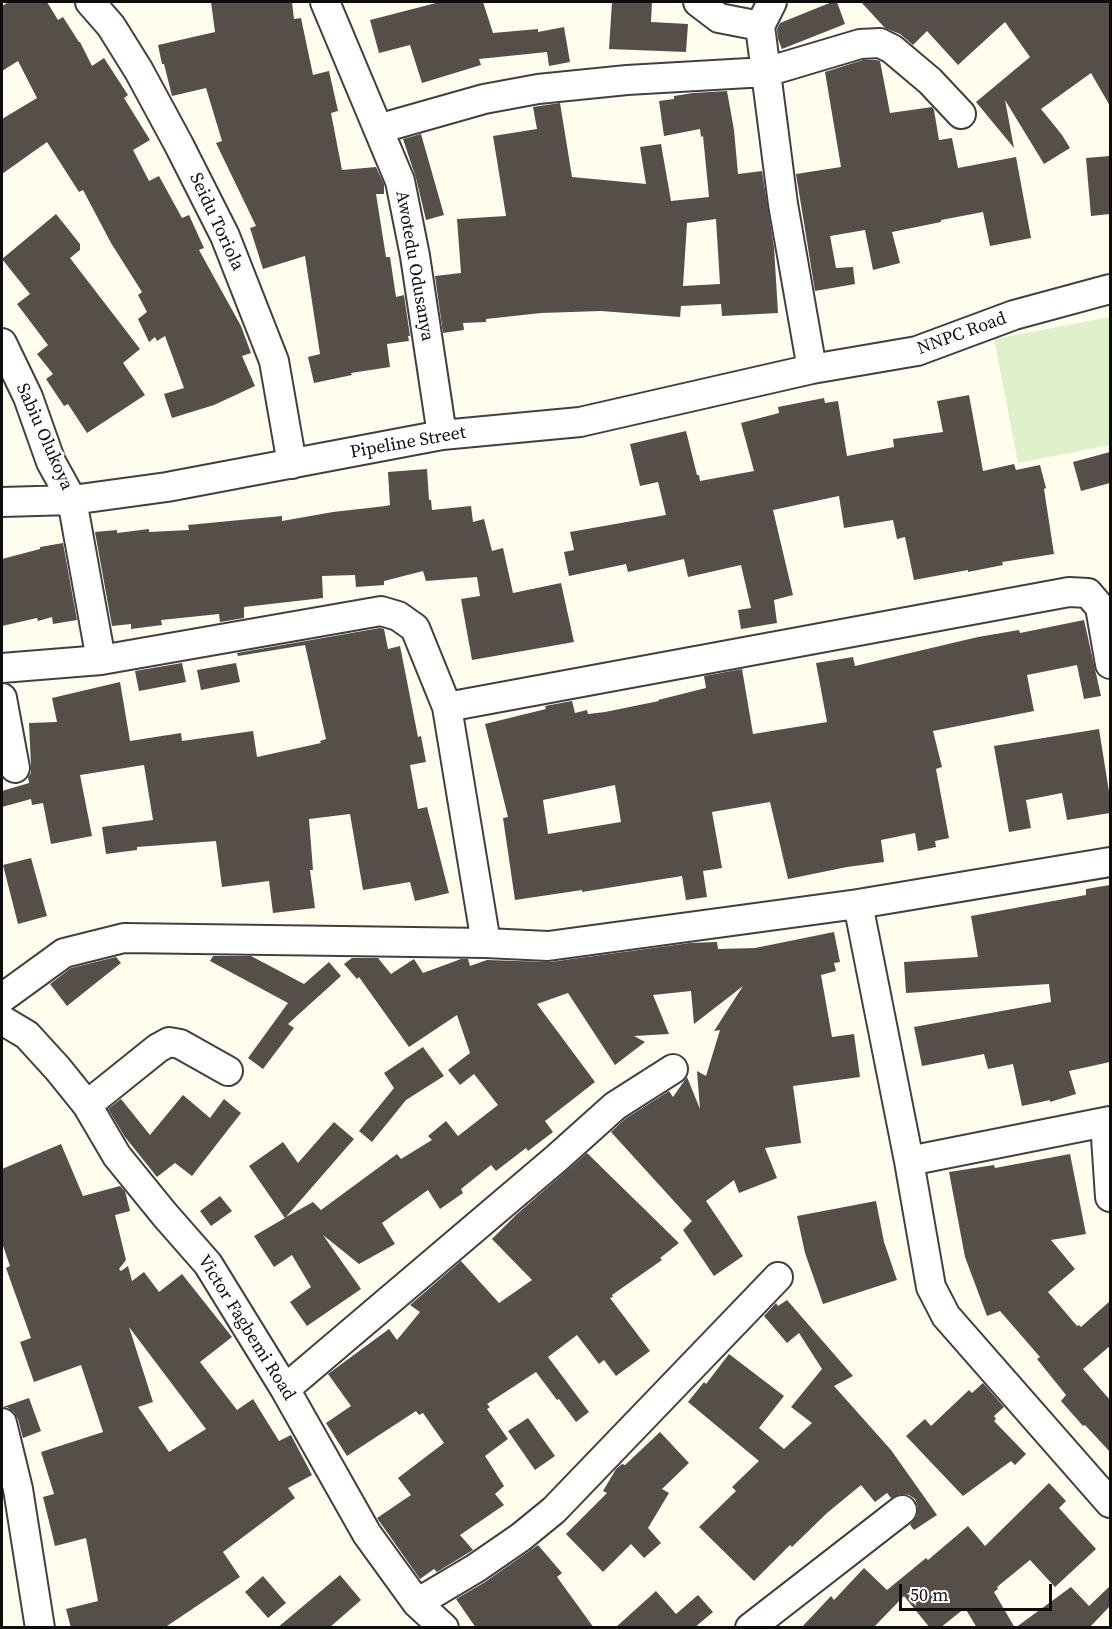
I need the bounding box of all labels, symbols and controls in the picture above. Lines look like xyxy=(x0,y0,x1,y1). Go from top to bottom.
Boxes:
street label: Seidu Toriola xyxy=(184,170,248,274)
street label: Awotedu Odusanya xyxy=(390,189,438,343)
street label: NNPC Road xyxy=(915,308,1009,360)
street label: Sabiu Olukoya xyxy=(11,380,77,494)
street label: Pipeline Street xyxy=(349,422,467,464)
street label: Victor Fagbemi Road xyxy=(193,1251,299,1405)
scale bar xyxy=(902,1572,1055,1610)
text: 50 m xyxy=(910,1582,948,1607)

